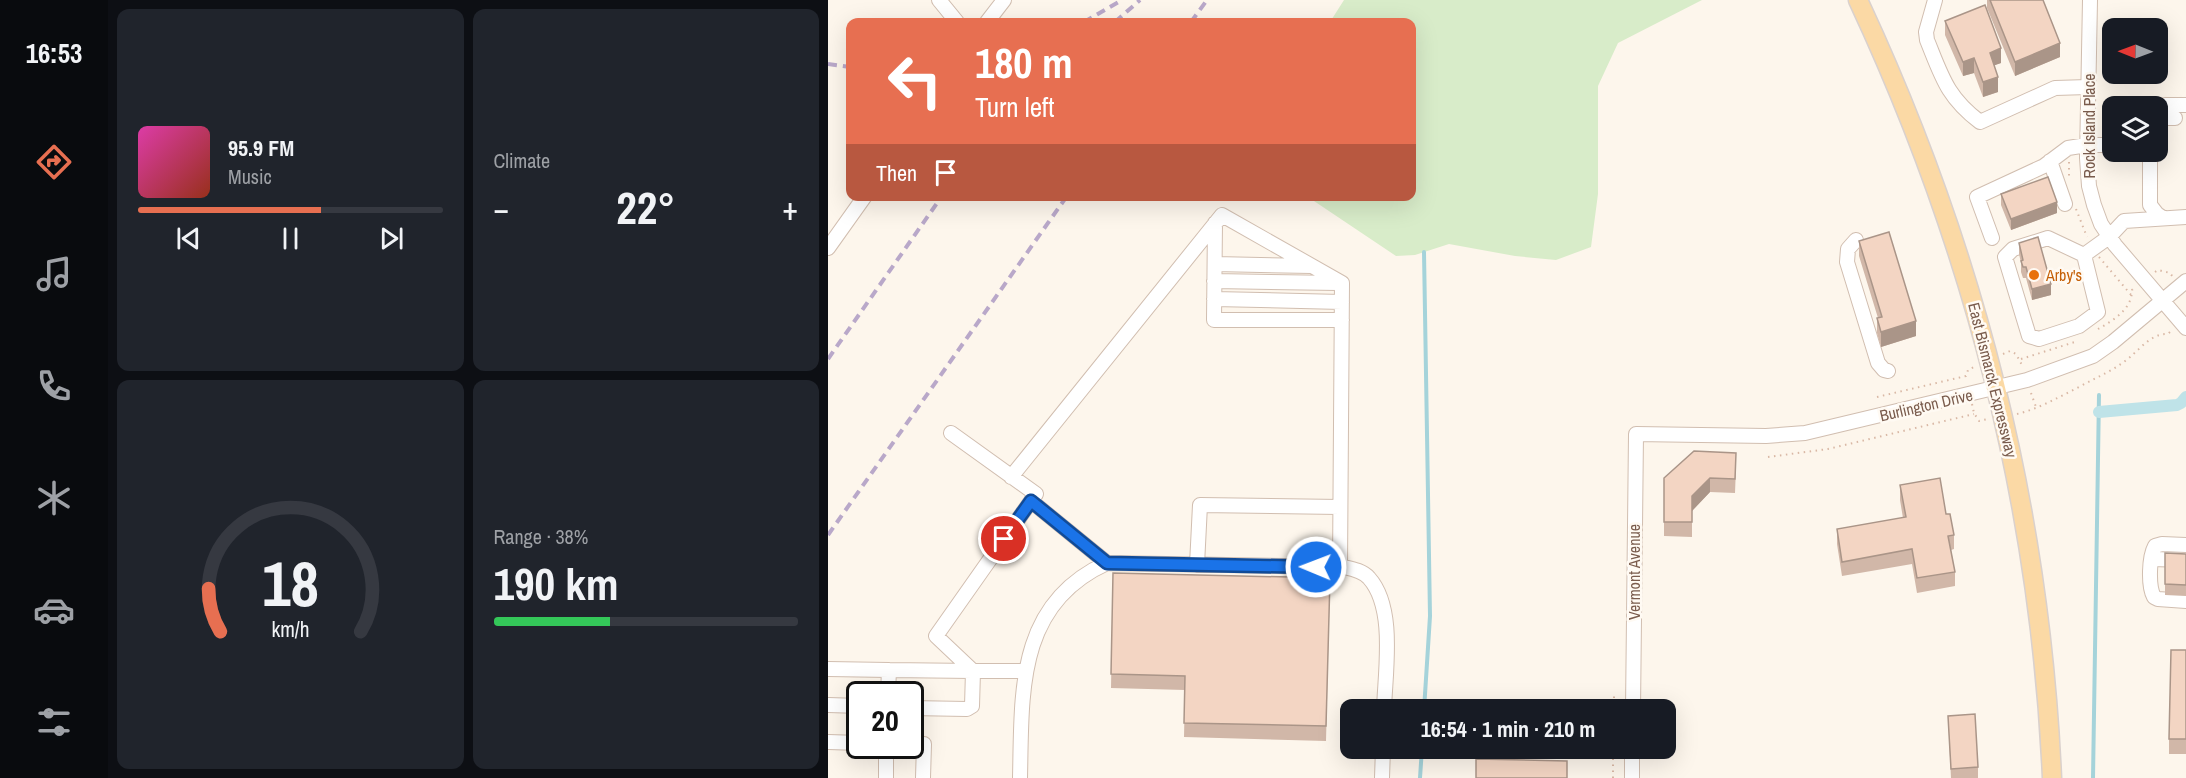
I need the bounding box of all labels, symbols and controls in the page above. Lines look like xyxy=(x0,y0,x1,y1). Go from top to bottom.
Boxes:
north arrow xyxy=(2102,18,2168,84)
map controls xyxy=(2102,18,2168,162)
text: 16:53 xyxy=(26,35,82,71)
text: 180 m xyxy=(975,35,1073,91)
icon: left xyxy=(876,42,954,120)
street label: Rock Island Place xyxy=(2078,73,2100,179)
text: Turn left xyxy=(975,89,1054,125)
button: layers xyxy=(2102,96,2168,162)
text: 95.9 FM xyxy=(228,133,294,163)
icon: directions xyxy=(33,141,75,183)
text: Climate xyxy=(494,147,550,174)
icon: arrive xyxy=(929,156,962,189)
text: Then xyxy=(876,158,917,188)
text: Music xyxy=(228,163,272,190)
text: 22° xyxy=(616,177,675,238)
text: − xyxy=(494,186,509,230)
text: + xyxy=(782,186,798,230)
icon: previous xyxy=(172,222,205,255)
icon: pause xyxy=(274,222,307,255)
icon: next xyxy=(375,222,408,255)
icon: music xyxy=(33,253,75,295)
place label: Arby's xyxy=(2045,264,2082,286)
marker: Arby's xyxy=(2027,268,2041,282)
street label: East Bismarck Expressway xyxy=(1963,300,2023,460)
icon: phone xyxy=(33,365,75,407)
street label: Burlington Drive xyxy=(1877,384,1975,426)
icon: climate xyxy=(33,477,75,519)
pin xyxy=(978,513,1029,564)
icon: arrive xyxy=(987,522,1020,555)
text: Range · 38% xyxy=(494,523,588,550)
street label: Vermont Avenue xyxy=(1623,524,1645,620)
position arrow xyxy=(1284,535,1348,599)
text: 18 xyxy=(262,541,319,625)
text: 190 km xyxy=(494,553,619,614)
icon: car xyxy=(33,589,75,631)
text: km/h xyxy=(271,615,309,644)
speed limit sign: 20 xyxy=(846,681,924,759)
icon: filters xyxy=(33,701,75,743)
text: 16:54 · 1 min · 210 m xyxy=(1421,714,1595,744)

